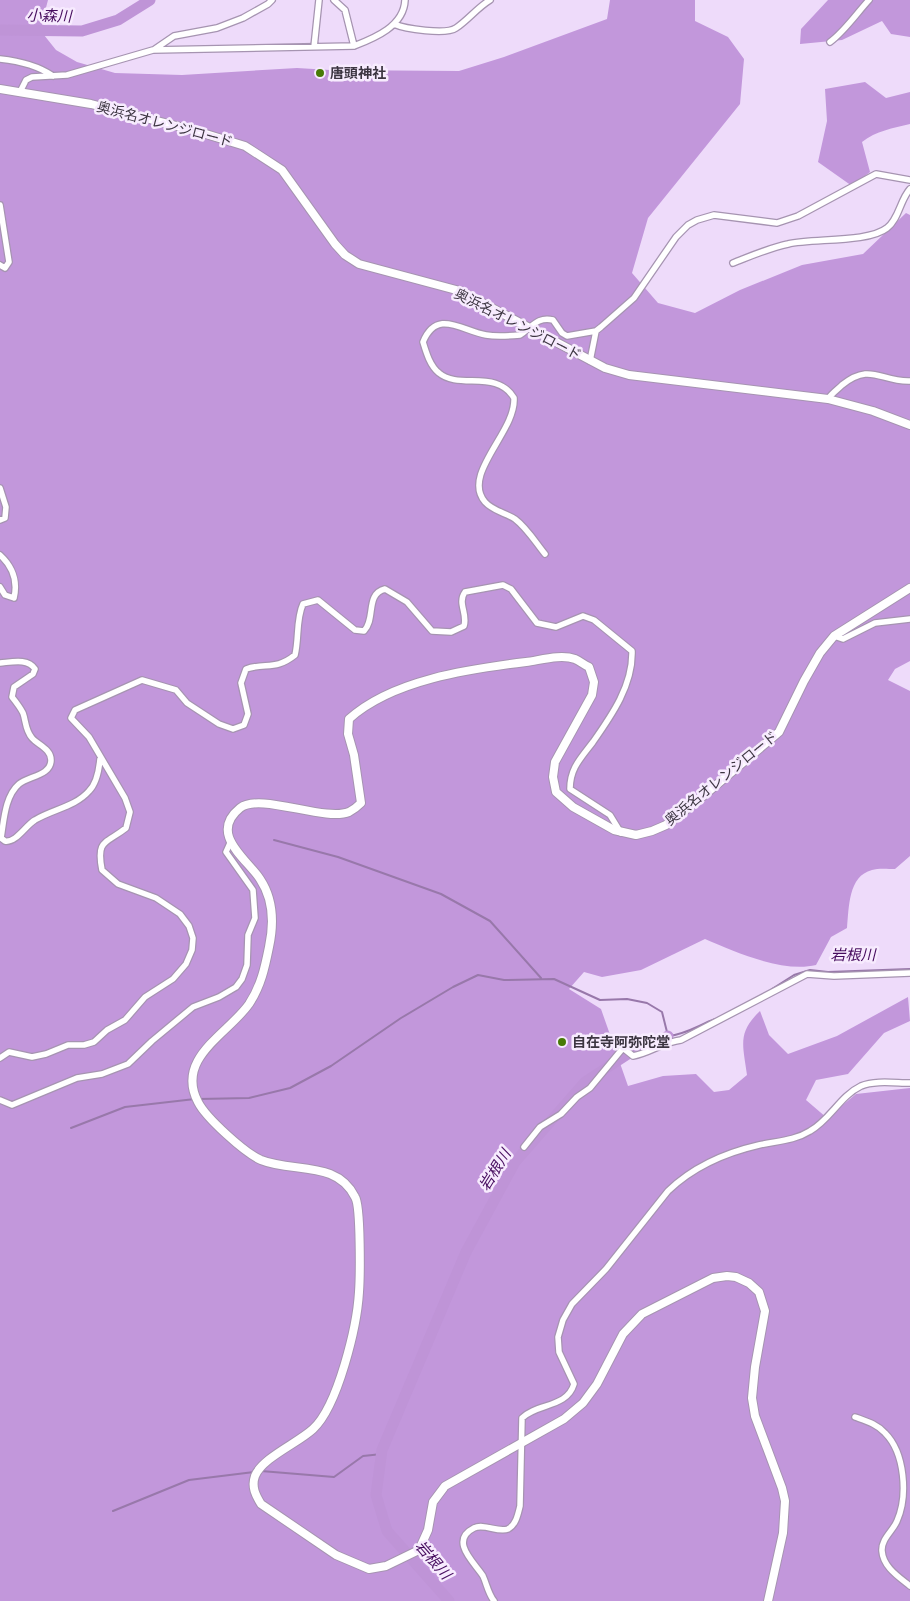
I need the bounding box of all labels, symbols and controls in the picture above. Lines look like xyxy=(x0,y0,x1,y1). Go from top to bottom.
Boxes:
water label: 小森川 xyxy=(26,7,74,25)
place label: 唐頭神社 xyxy=(330,65,386,81)
marker: 唐頭神社 xyxy=(314,67,326,79)
street label: 奥浜名オレンジロード xyxy=(95,98,235,150)
street label: 奥浜名オレンジロード xyxy=(452,285,584,363)
street label: 奥浜名オレンジロード xyxy=(662,728,780,828)
water label: 岩根川 xyxy=(830,946,877,964)
place label: 自在寺阿弥陀堂 xyxy=(572,1034,670,1050)
marker: 自在寺阿弥陀堂 xyxy=(556,1036,568,1048)
water label: 岩根川 xyxy=(475,1144,516,1194)
water label: 岩根川 xyxy=(411,1537,456,1584)

